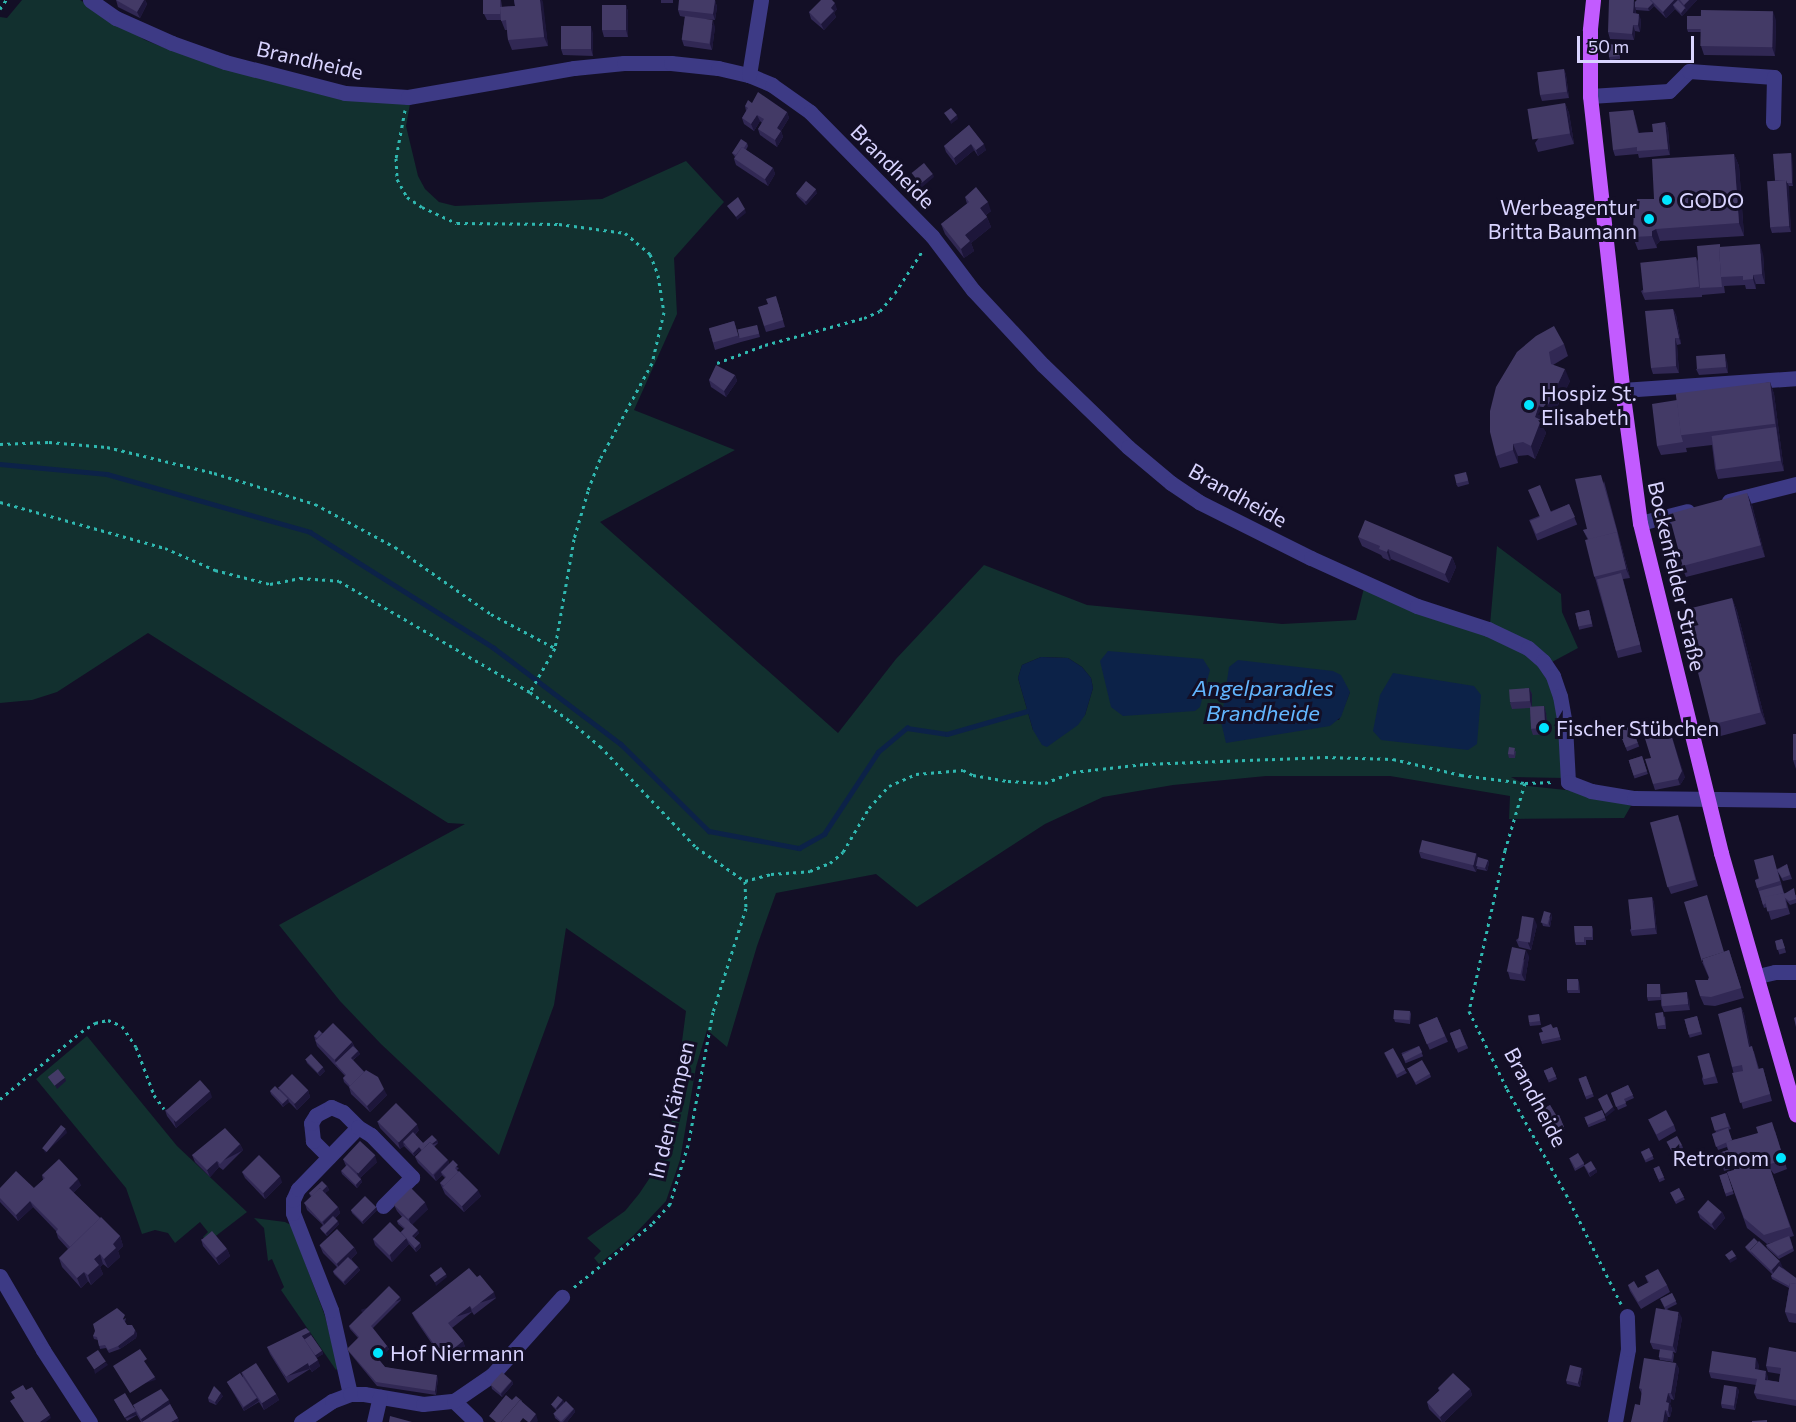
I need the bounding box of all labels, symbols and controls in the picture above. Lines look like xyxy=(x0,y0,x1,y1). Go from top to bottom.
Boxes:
scale bar xyxy=(1580,24,1697,62)
text: 50 m xyxy=(1588,35,1629,57)
street label: Brandheide xyxy=(254,36,366,84)
street label: Brandheide xyxy=(846,119,940,213)
place label: GODO xyxy=(1679,187,1744,213)
marker: GODO xyxy=(1660,193,1674,207)
place label: Werbeagentur Britta Baumann xyxy=(1488,194,1637,244)
marker: Werbeagentur Britta Baumann xyxy=(1642,212,1656,226)
place label: Hospiz St. Elisabeth xyxy=(1541,380,1637,430)
marker: Hospiz St. Elisabeth xyxy=(1522,398,1536,412)
street label: Brandheide xyxy=(1184,458,1292,532)
street label: Bockenfelder Straße xyxy=(1643,479,1711,673)
water label: Angelparadies Brandheide xyxy=(1192,674,1334,726)
place label: Fischer Stübchen xyxy=(1556,715,1719,741)
marker: Fischer Stübchen xyxy=(1537,721,1551,735)
street label: In den Kämpen xyxy=(643,1039,699,1181)
street label: Brandheide xyxy=(1499,1043,1573,1151)
place label: Retronom xyxy=(1673,1145,1769,1171)
marker: Retronom xyxy=(1774,1151,1788,1165)
place label: Hof Niermann xyxy=(390,1340,525,1366)
marker: Hof Niermann xyxy=(371,1346,385,1360)

